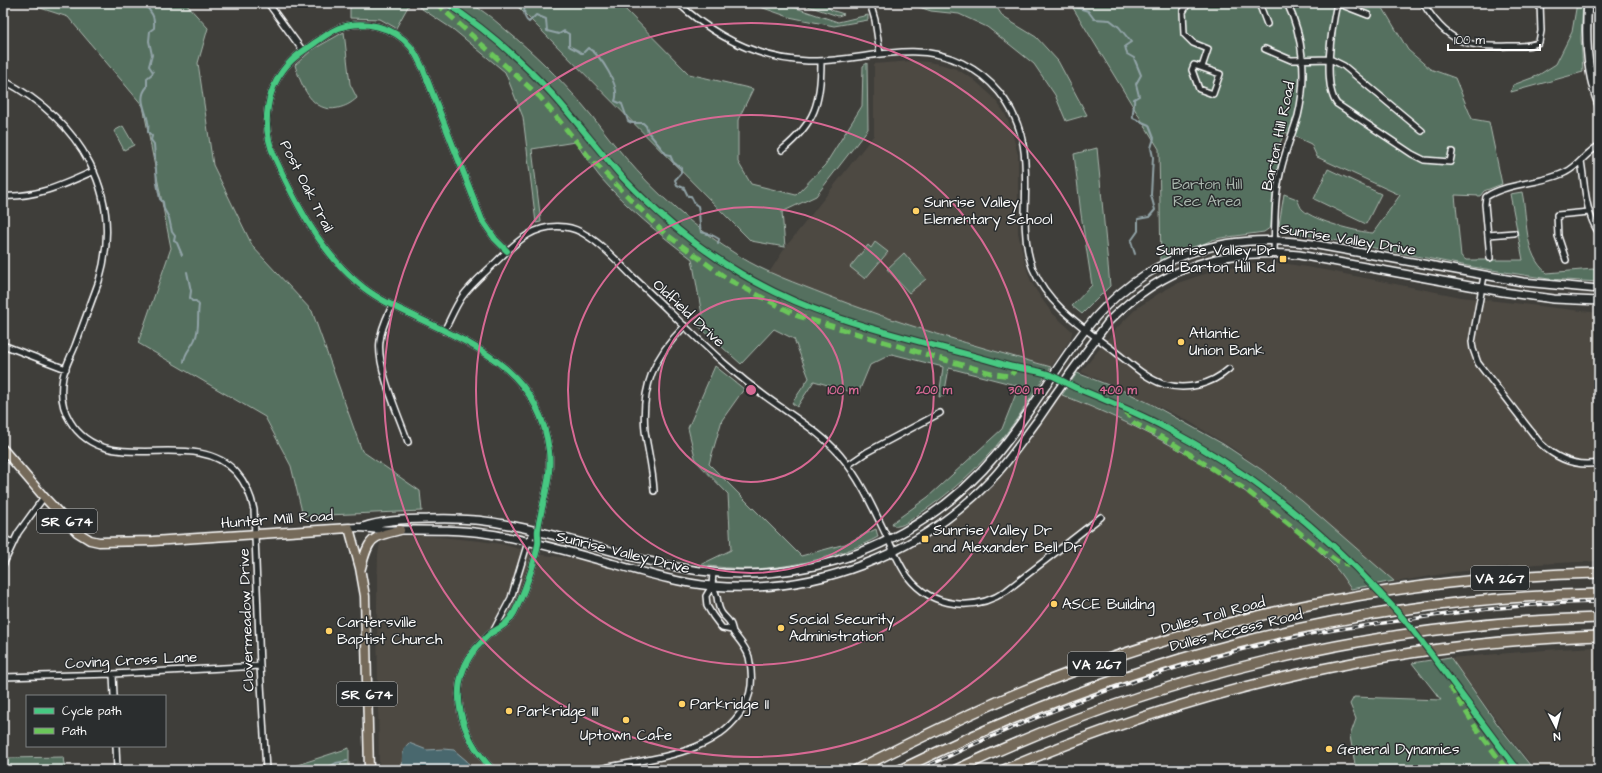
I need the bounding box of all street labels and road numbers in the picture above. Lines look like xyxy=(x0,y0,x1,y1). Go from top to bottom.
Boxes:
street label: Barton Hill Road xyxy=(1257,79,1300,193)
street label: Post Oak Trail xyxy=(274,137,339,236)
street label: Sunrise Valley Drive xyxy=(1278,218,1417,262)
street label: Oldfield Drive xyxy=(648,274,729,352)
street label: Hunter Mill Road xyxy=(220,505,334,534)
road number: SR 674 xyxy=(37,509,97,533)
street label: Sunrise Valley Drive xyxy=(554,526,692,580)
street label: Clovermeadow Drive xyxy=(234,548,259,692)
road number: VA 267 xyxy=(1471,566,1529,590)
street label: Dulles Toll Road xyxy=(1159,591,1268,639)
street label: Dulles Access Road xyxy=(1168,604,1305,657)
street label: Coving Cross Lane xyxy=(64,647,198,675)
road number: VA 267 xyxy=(1068,652,1126,676)
road number: SR 674 xyxy=(337,682,397,706)

